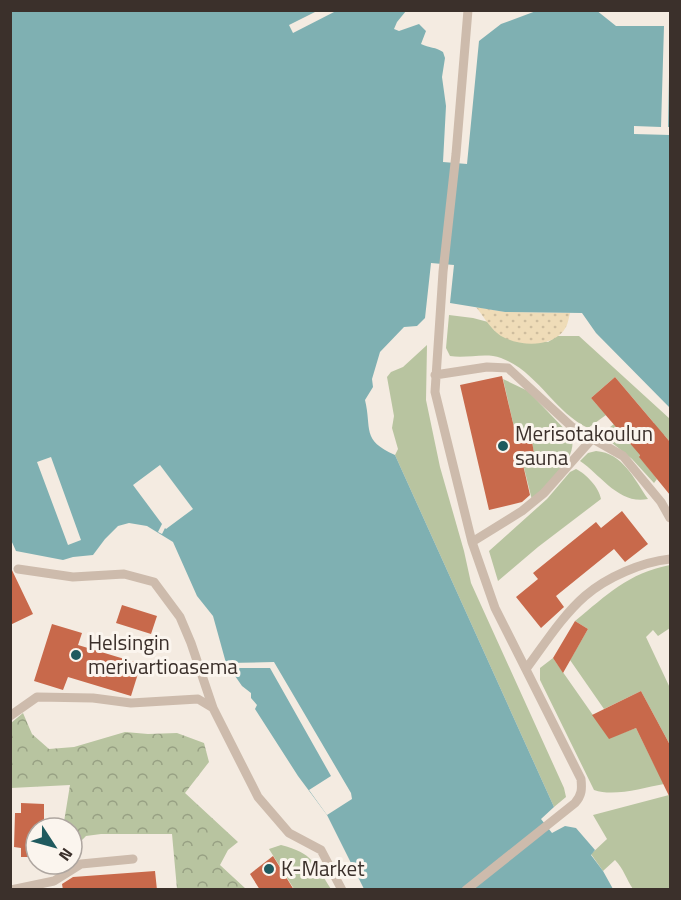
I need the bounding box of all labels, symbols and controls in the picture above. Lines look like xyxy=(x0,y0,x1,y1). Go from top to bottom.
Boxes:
place label: Merisotakoulun sauna xyxy=(515,417,653,473)
marker: Merisotakoulun sauna xyxy=(496,439,510,453)
place label: Helsingin merivartioasema xyxy=(88,626,238,682)
marker: Helsingin merivartioasema xyxy=(69,648,83,662)
north arrow xyxy=(24,816,84,876)
text: N xyxy=(53,843,79,866)
place label: K-Market xyxy=(281,852,365,884)
marker: K-Market xyxy=(262,862,276,876)

